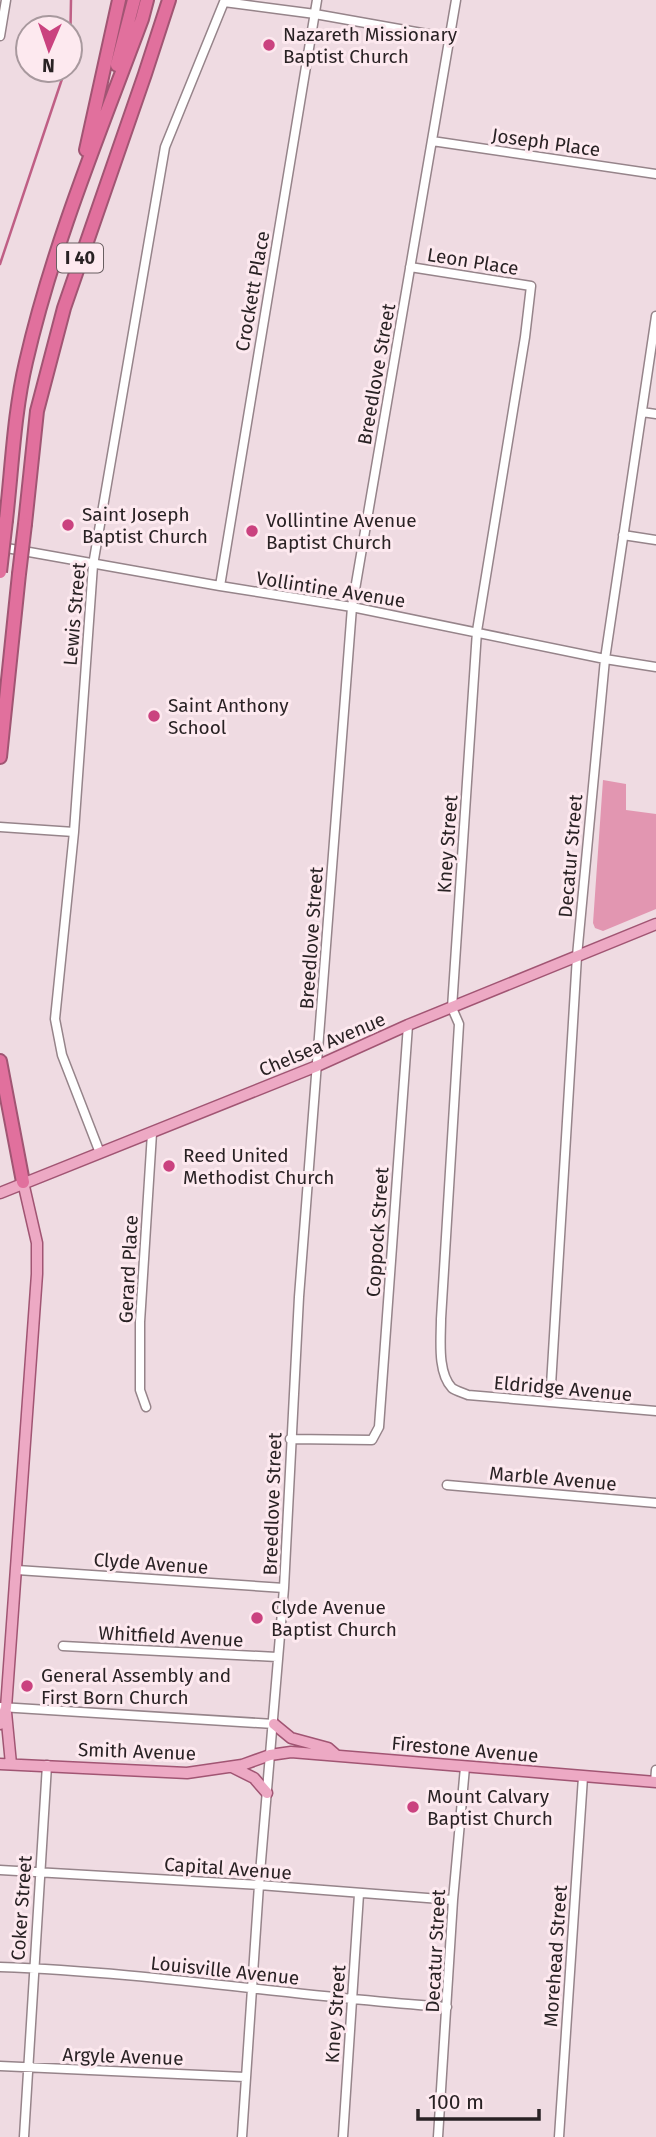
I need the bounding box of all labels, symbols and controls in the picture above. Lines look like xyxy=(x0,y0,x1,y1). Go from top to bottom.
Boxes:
north arrow xyxy=(14,14,84,84)
place label: Nazareth Missionary Baptist Church xyxy=(283,23,458,68)
marker: Nazareth Missionary Baptist Church xyxy=(261,37,277,53)
text: N xyxy=(42,54,55,77)
street label: Joseph Place xyxy=(490,124,602,161)
street label: Crockett Place xyxy=(231,229,274,353)
street label: Leon Place xyxy=(426,243,520,280)
road number: I 40 xyxy=(57,244,103,272)
street label: Breedlove Street xyxy=(353,301,400,447)
place label: Saint Joseph Baptist Church xyxy=(82,503,208,548)
place label: Vollintine Avenue Baptist Church xyxy=(266,509,417,554)
marker: Saint Joseph Baptist Church xyxy=(60,517,76,533)
marker: Vollintine Avenue Baptist Church xyxy=(244,523,260,539)
street label: Lewis Street xyxy=(59,561,90,667)
street label: Vollintine Avenue xyxy=(255,566,407,613)
place label: Saint Anthony School xyxy=(168,694,289,739)
marker: Saint Anthony School xyxy=(146,708,162,724)
street label: Decatur Street xyxy=(554,793,587,919)
street label: Kney Street xyxy=(433,794,462,894)
street label: Breedlove Street xyxy=(295,866,328,1010)
street label: Chelsea Avenue xyxy=(256,1008,389,1081)
place label: Reed United Methodist Church xyxy=(183,1144,334,1189)
marker: Reed United Methodist Church xyxy=(161,1158,177,1174)
street label: Coppock Street xyxy=(361,1166,394,1298)
street label: Gerard Place xyxy=(114,1214,143,1324)
street label: Eldridge Avenue xyxy=(493,1371,633,1406)
street label: Breedlove Street xyxy=(259,1432,286,1576)
street label: Marble Avenue xyxy=(488,1461,618,1496)
street label: Clyde Avenue xyxy=(93,1548,209,1579)
place label: Clyde Avenue Baptist Church xyxy=(271,1596,397,1641)
marker: Clyde Avenue Baptist Church xyxy=(249,1610,265,1626)
street label: Whitfield Avenue xyxy=(98,1621,244,1652)
place label: General Assembly and First Born Church xyxy=(41,1664,231,1709)
marker: General Assembly and First Born Church xyxy=(19,1678,35,1694)
street label: Firestone Avenue xyxy=(391,1732,539,1767)
street label: Smith Avenue xyxy=(78,1738,196,1765)
place label: Mount Calvary Baptist Church xyxy=(427,1785,553,1830)
marker: Mount Calvary Baptist Church xyxy=(405,1799,421,1815)
street label: Capital Avenue xyxy=(163,1853,293,1884)
street label: Coker Street xyxy=(6,1855,37,1961)
street label: Morehead Street xyxy=(539,1884,572,2028)
street label: Decatur Street xyxy=(421,1889,450,2013)
street label: Louisville Avenue xyxy=(150,1951,300,1990)
street label: Kney Street xyxy=(321,1964,350,2064)
street label: Argyle Avenue xyxy=(62,2043,184,2070)
scale bar xyxy=(418,2078,539,2122)
text: 100 m xyxy=(428,2089,484,2115)

